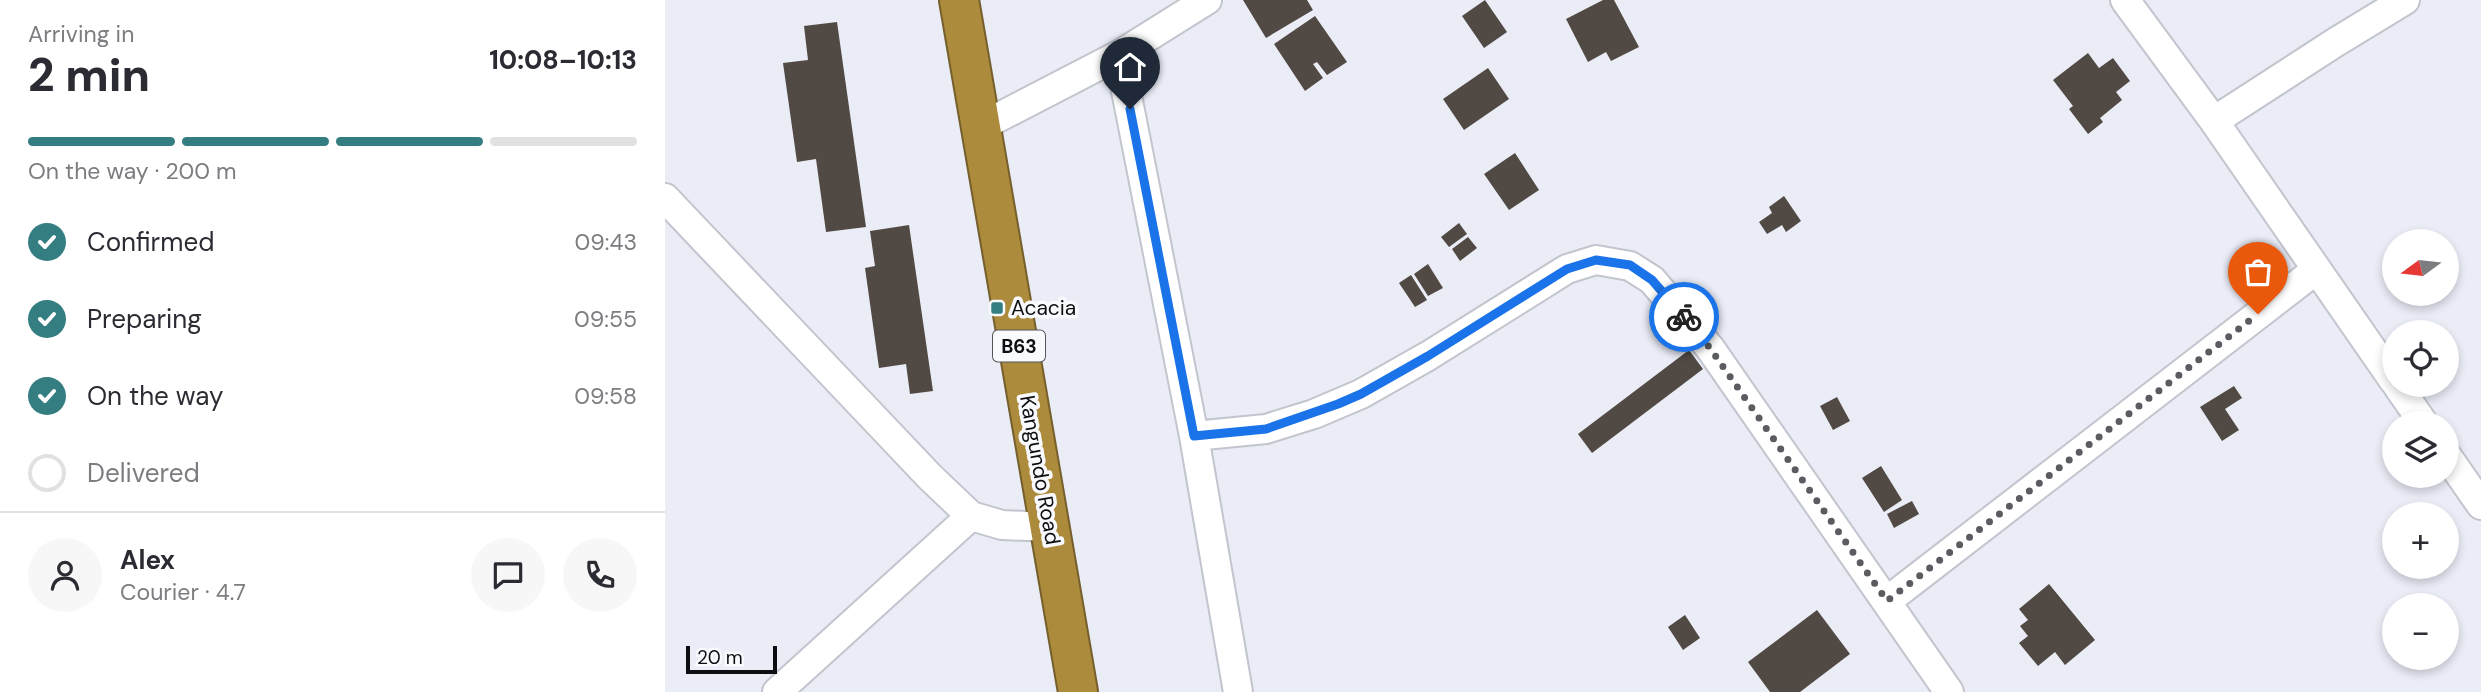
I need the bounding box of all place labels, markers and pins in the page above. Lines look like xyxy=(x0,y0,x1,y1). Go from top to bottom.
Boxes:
pin xyxy=(1100,37,1160,109)
pin xyxy=(2228,242,2288,314)
place label: Acacia xyxy=(1011,294,1076,322)
marker: Acacia xyxy=(989,300,1005,316)

